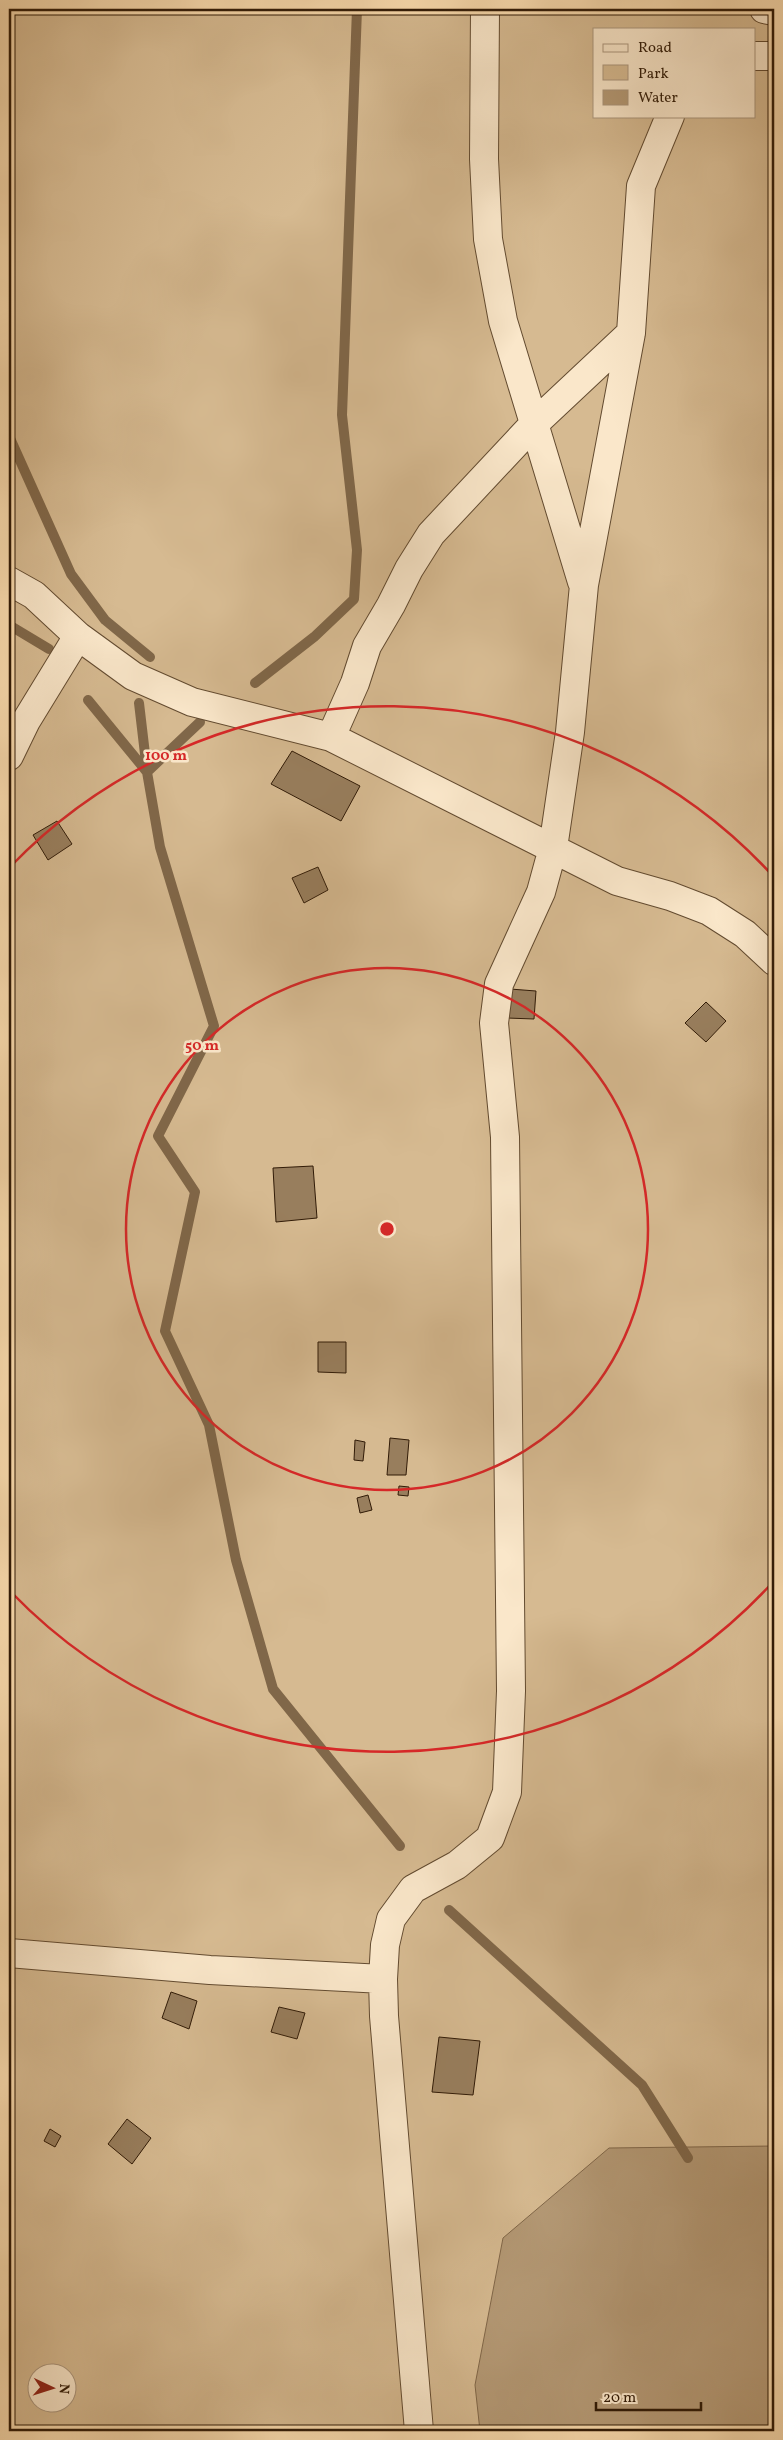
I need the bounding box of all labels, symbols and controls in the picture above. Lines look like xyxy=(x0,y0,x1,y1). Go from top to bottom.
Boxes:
legend xyxy=(593,28,756,118)
text: Road xyxy=(638,38,672,59)
text: Park xyxy=(638,64,669,85)
text: Water xyxy=(638,88,678,109)
text: 100 m xyxy=(145,746,188,767)
text: 50 m xyxy=(185,1036,219,1057)
centre of rings xyxy=(378,1220,396,1238)
north arrow xyxy=(28,2362,78,2412)
scale bar xyxy=(596,2380,700,2412)
text: N xyxy=(54,2383,73,2395)
text: 20 m xyxy=(603,2388,636,2409)

